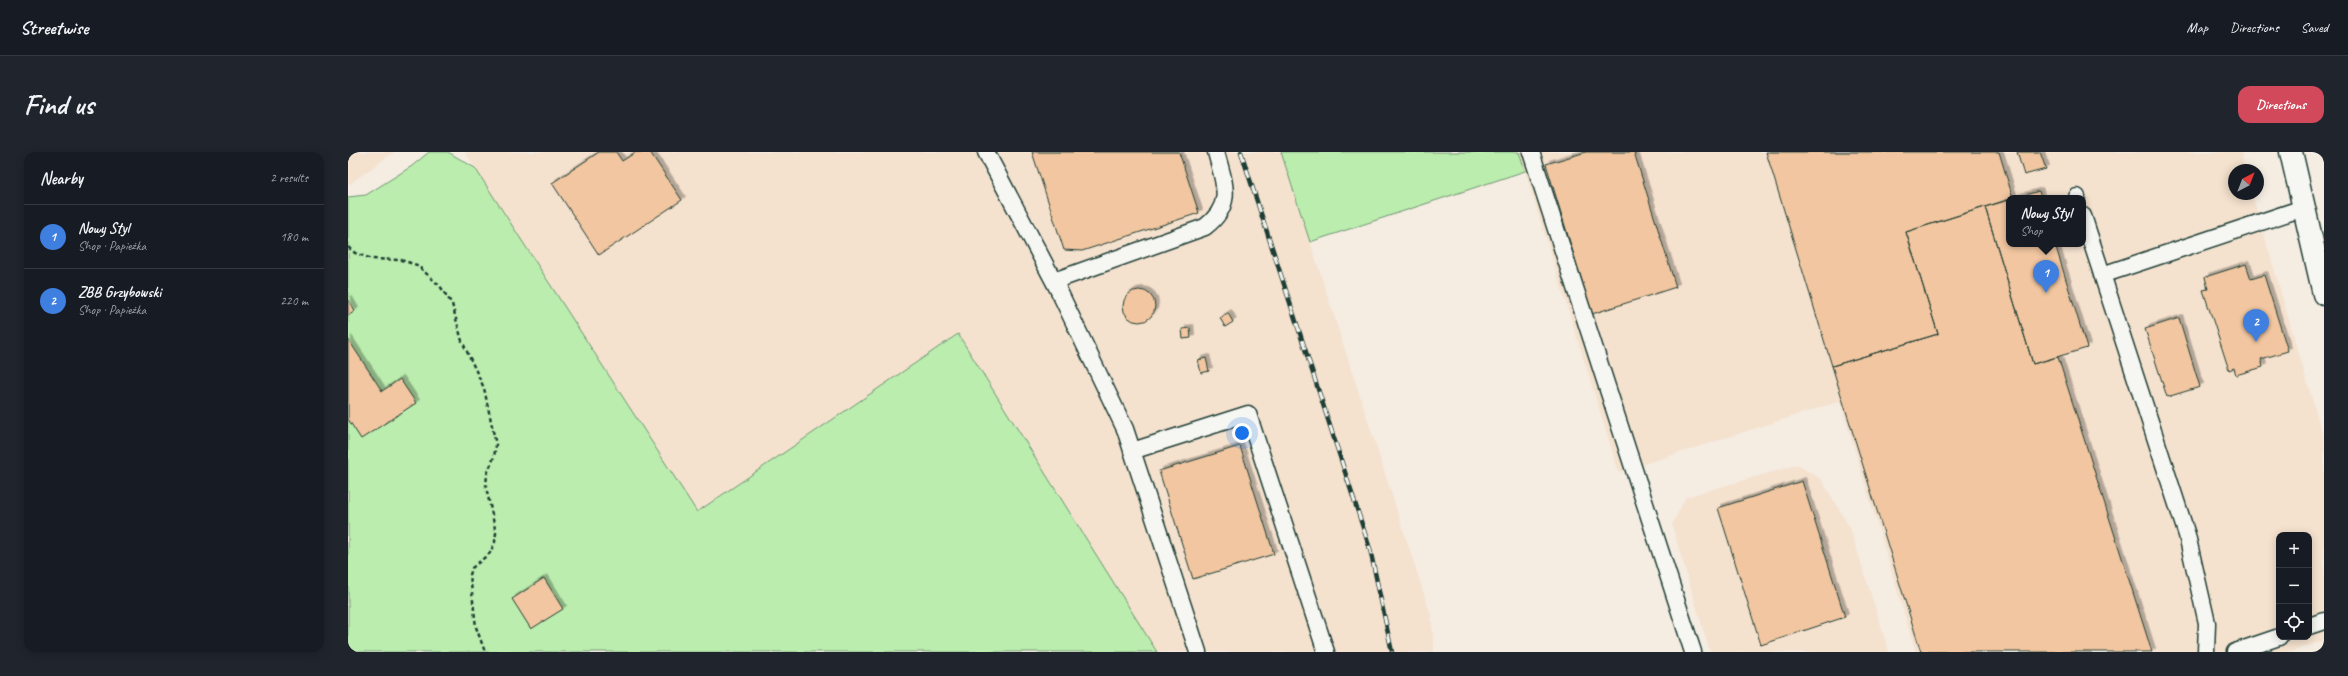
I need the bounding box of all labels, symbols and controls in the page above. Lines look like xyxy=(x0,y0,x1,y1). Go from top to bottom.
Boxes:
text: Streetwise xyxy=(20,16,88,40)
text: Map xyxy=(2187,19,2208,36)
text: Directions xyxy=(2230,19,2279,36)
text: Saved xyxy=(2301,19,2328,36)
button: Directions xyxy=(2238,86,2324,123)
text: Find us xyxy=(24,87,94,122)
north arrow xyxy=(2228,164,2264,200)
text: Nearby xyxy=(40,168,83,189)
text: 2 results xyxy=(270,170,308,186)
popup xyxy=(2006,195,2086,247)
text: Nowy Styl xyxy=(2020,204,2072,223)
text: Nowy Styl xyxy=(78,219,129,238)
text: Shop xyxy=(2020,223,2043,239)
text: 1 xyxy=(50,229,56,245)
text: 180 m xyxy=(280,229,308,245)
text: Shop · Papieżka xyxy=(78,238,146,254)
pin: 1 xyxy=(2033,260,2059,293)
text: ZBB Grzybowski xyxy=(78,283,161,302)
text: 2 xyxy=(50,293,56,309)
text: 220 m xyxy=(280,293,308,309)
text: Shop · Papieżka xyxy=(78,302,146,318)
pin: 2 xyxy=(2243,309,2269,342)
your location xyxy=(1232,423,1252,443)
map controls xyxy=(2276,532,2312,640)
button: + xyxy=(2276,532,2312,568)
button: − xyxy=(2276,568,2312,604)
button: locate xyxy=(2276,604,2312,640)

